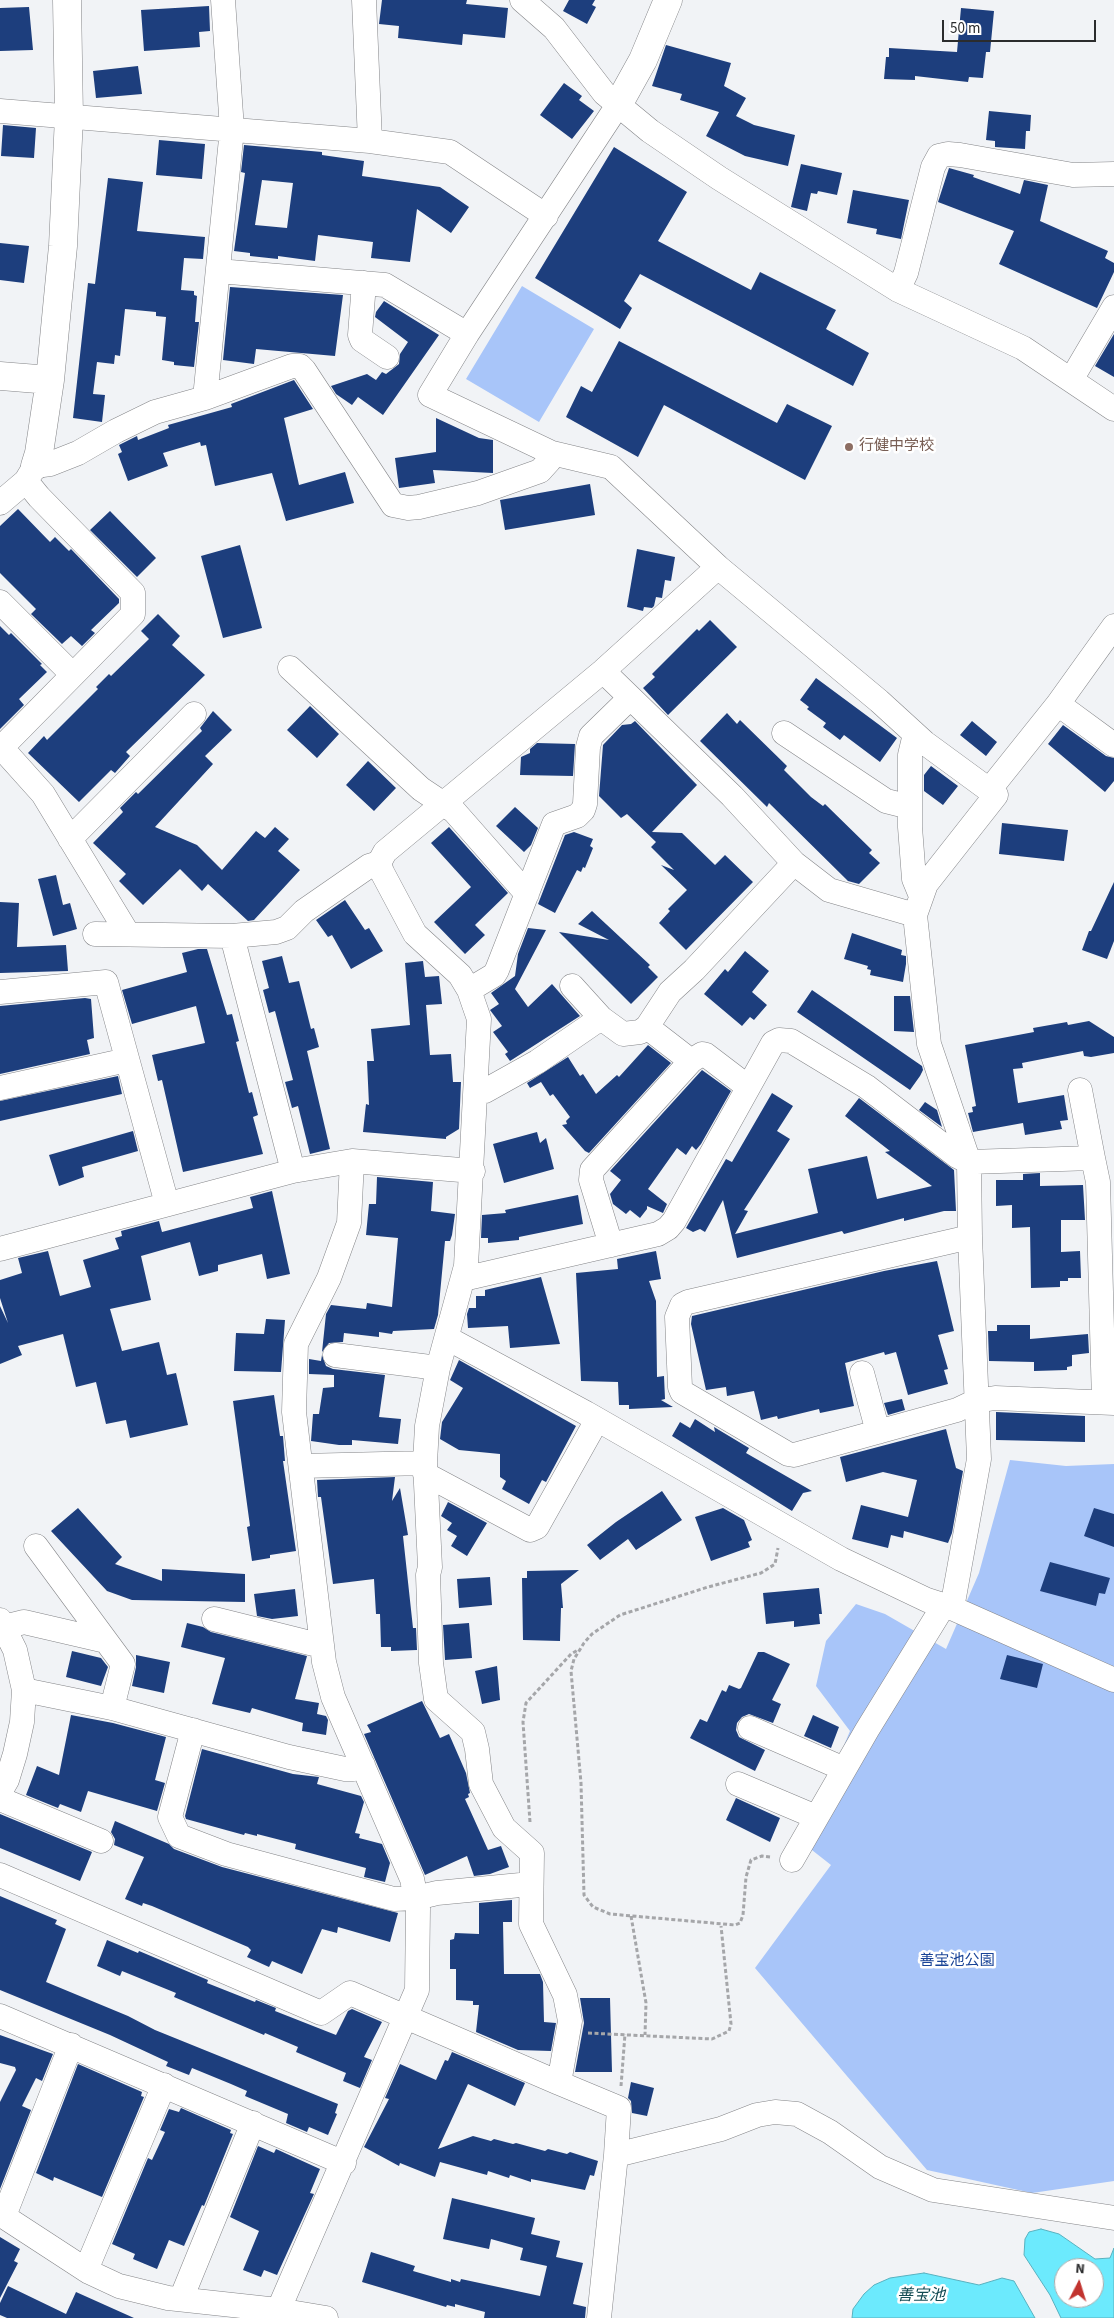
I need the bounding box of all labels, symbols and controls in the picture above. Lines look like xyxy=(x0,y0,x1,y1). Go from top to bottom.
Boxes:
scale bar xyxy=(944,10,1098,42)
text: 50 m xyxy=(950,18,980,39)
place label: 行健中学校 xyxy=(859,438,934,456)
marker: 行健中学校 xyxy=(843,441,855,453)
park label: 善宝池公園 xyxy=(920,1953,994,1971)
north arrow xyxy=(1054,2258,1104,2308)
text: N xyxy=(1075,2259,1086,2279)
water label: 善宝池 xyxy=(897,2286,945,2306)

